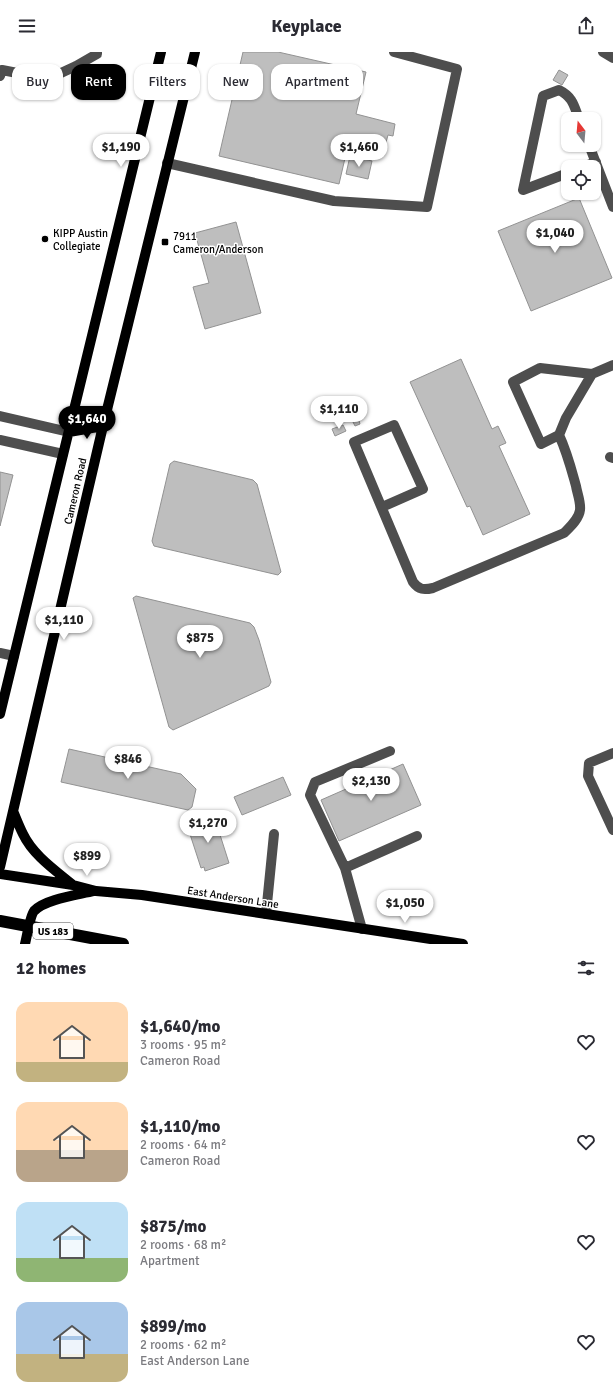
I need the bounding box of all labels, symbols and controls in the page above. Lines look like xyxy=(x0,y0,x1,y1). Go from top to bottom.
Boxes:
icon: menu xyxy=(16,15,38,37)
text: Keyplace xyxy=(271,15,342,37)
icon: share xyxy=(575,15,597,37)
chip: Buy xyxy=(12,64,63,100)
chip: Rent xyxy=(71,64,126,100)
chip: Filters xyxy=(134,64,200,100)
chip: New xyxy=(208,64,263,100)
chip: Apartment xyxy=(271,64,363,100)
north arrow xyxy=(561,112,601,152)
map controls xyxy=(561,112,601,200)
pin: $1,190 xyxy=(88,134,154,168)
pin: $1,460 xyxy=(326,134,392,168)
text: $1,190 xyxy=(102,139,140,155)
text: $1,460 xyxy=(340,139,378,155)
button: locate xyxy=(561,160,601,200)
pin: $1,040 xyxy=(522,220,588,254)
text: $1,040 xyxy=(536,225,574,241)
place label: KIPP Austin Collegiate xyxy=(53,227,108,253)
place label: 7911 Cameron/Anderson xyxy=(173,230,263,256)
marker: KIPP Austin Collegiate xyxy=(40,234,50,244)
marker: 7911 Cameron/Anderson xyxy=(160,237,170,247)
pin: $1,110 xyxy=(306,396,372,430)
text: $1,110 xyxy=(320,401,358,417)
pin: $1,640 xyxy=(54,406,120,440)
text: $1,640 xyxy=(68,411,106,427)
street label: Cameron Road xyxy=(62,456,89,526)
pin: $1,110 xyxy=(31,607,97,641)
text: $1,110 xyxy=(45,612,83,628)
pin: $875 xyxy=(176,625,224,659)
text: $875 xyxy=(186,630,214,646)
pin: $846 xyxy=(104,746,152,780)
text: $846 xyxy=(114,751,142,767)
pin: $2,130 xyxy=(338,768,404,802)
text: $2,130 xyxy=(352,773,390,789)
pin: $1,270 xyxy=(175,810,241,844)
text: $1,270 xyxy=(189,815,227,831)
pin: $899 xyxy=(63,843,111,877)
text: $899 xyxy=(73,848,101,864)
street label: East Anderson Lane xyxy=(186,884,280,911)
pin: $1,050 xyxy=(372,890,438,924)
text: $1,050 xyxy=(386,895,424,911)
road number: US 183 xyxy=(33,923,73,939)
icon: filters xyxy=(575,957,597,979)
text: 12 homes xyxy=(16,958,86,979)
text: $1,640/mo xyxy=(140,1016,220,1037)
icon: home xyxy=(48,1018,96,1066)
icon: heart xyxy=(575,1031,597,1053)
text: 3 rooms · 95 m² xyxy=(140,1037,226,1053)
text: Cameron Road xyxy=(140,1053,220,1069)
text: $1,110/mo xyxy=(140,1116,220,1137)
icon: home xyxy=(48,1118,96,1166)
icon: heart xyxy=(575,1131,597,1153)
text: 2 rooms · 64 m² xyxy=(140,1137,226,1153)
text: Cameron Road xyxy=(140,1153,220,1169)
text: $875/mo xyxy=(140,1216,206,1237)
icon: home xyxy=(48,1218,96,1266)
icon: heart xyxy=(575,1231,597,1253)
text: 2 rooms · 68 m² xyxy=(140,1237,226,1253)
text: Apartment xyxy=(140,1253,200,1269)
text: $899/mo xyxy=(140,1316,206,1337)
icon: home xyxy=(48,1318,96,1366)
icon: heart xyxy=(575,1331,597,1353)
text: 2 rooms · 62 m² xyxy=(140,1337,226,1353)
text: East Anderson Lane xyxy=(140,1353,249,1369)

